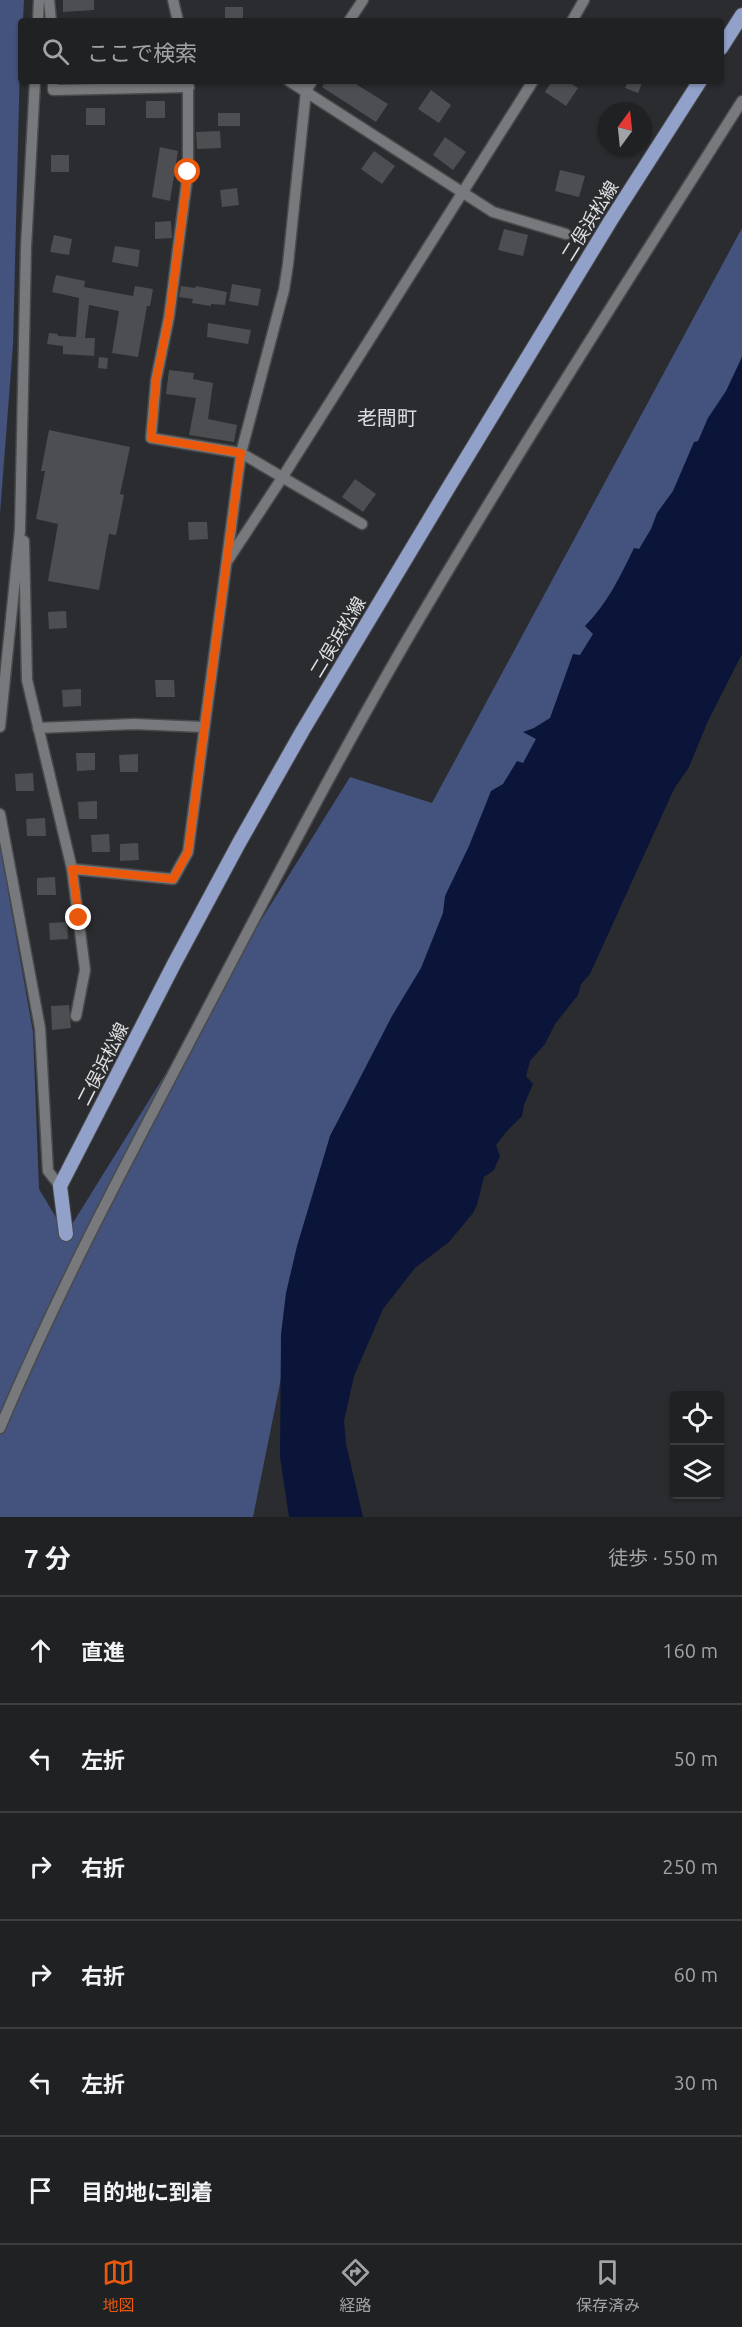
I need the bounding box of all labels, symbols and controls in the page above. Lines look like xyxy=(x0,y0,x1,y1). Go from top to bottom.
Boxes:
search box xyxy=(18,18,724,84)
icon: search xyxy=(39,35,72,68)
text: ここで検索 xyxy=(87,40,197,65)
north arrow xyxy=(598,102,652,156)
route start xyxy=(174,158,200,184)
street label: 二俣浜松線 xyxy=(557,177,621,264)
district label: 老間町 xyxy=(357,406,417,429)
street label: 二俣浜松線 xyxy=(305,593,369,680)
route end xyxy=(65,904,91,930)
street label: 二俣浜松線 xyxy=(73,1019,131,1108)
map controls xyxy=(670,1391,724,1499)
button: locate xyxy=(670,1391,724,1445)
button: layers xyxy=(670,1445,724,1499)
text: 7 分 xyxy=(24,1544,71,1573)
text: 徒歩 · 550 m xyxy=(608,1546,718,1569)
icon: ahead xyxy=(24,1634,57,1667)
text: 直進 xyxy=(81,1639,125,1664)
text: 160 m xyxy=(662,1639,718,1662)
icon: left xyxy=(24,1742,57,1775)
text: 左折 xyxy=(81,1747,125,1772)
text: 50 m xyxy=(674,1747,718,1770)
icon: right xyxy=(24,1850,57,1883)
text: 右折 xyxy=(81,1855,125,1880)
text: 250 m xyxy=(662,1855,718,1878)
icon: right xyxy=(24,1958,57,1991)
text: 右折 xyxy=(81,1963,125,1988)
text: 60 m xyxy=(674,1963,718,1986)
icon: left xyxy=(24,2066,57,2099)
text: 左折 xyxy=(81,2071,125,2096)
text: 30 m xyxy=(674,2071,718,2094)
icon: arrive xyxy=(24,2174,57,2207)
text: 目的地に到着 xyxy=(81,2179,213,2204)
tab: 地図 xyxy=(102,2256,135,2316)
tab: 経路 xyxy=(339,2256,372,2316)
tab: 保存済み xyxy=(576,2256,640,2316)

